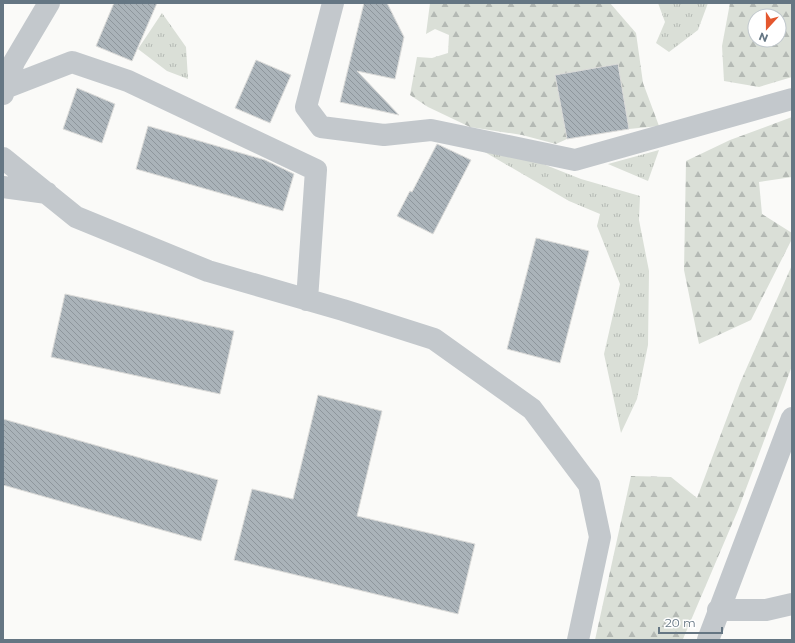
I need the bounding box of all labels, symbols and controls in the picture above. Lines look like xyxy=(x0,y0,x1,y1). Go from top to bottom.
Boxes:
north arrow xyxy=(747,8,787,48)
text: N xyxy=(757,29,770,45)
scale bar xyxy=(659,609,722,635)
text: 20 m xyxy=(665,615,696,630)

